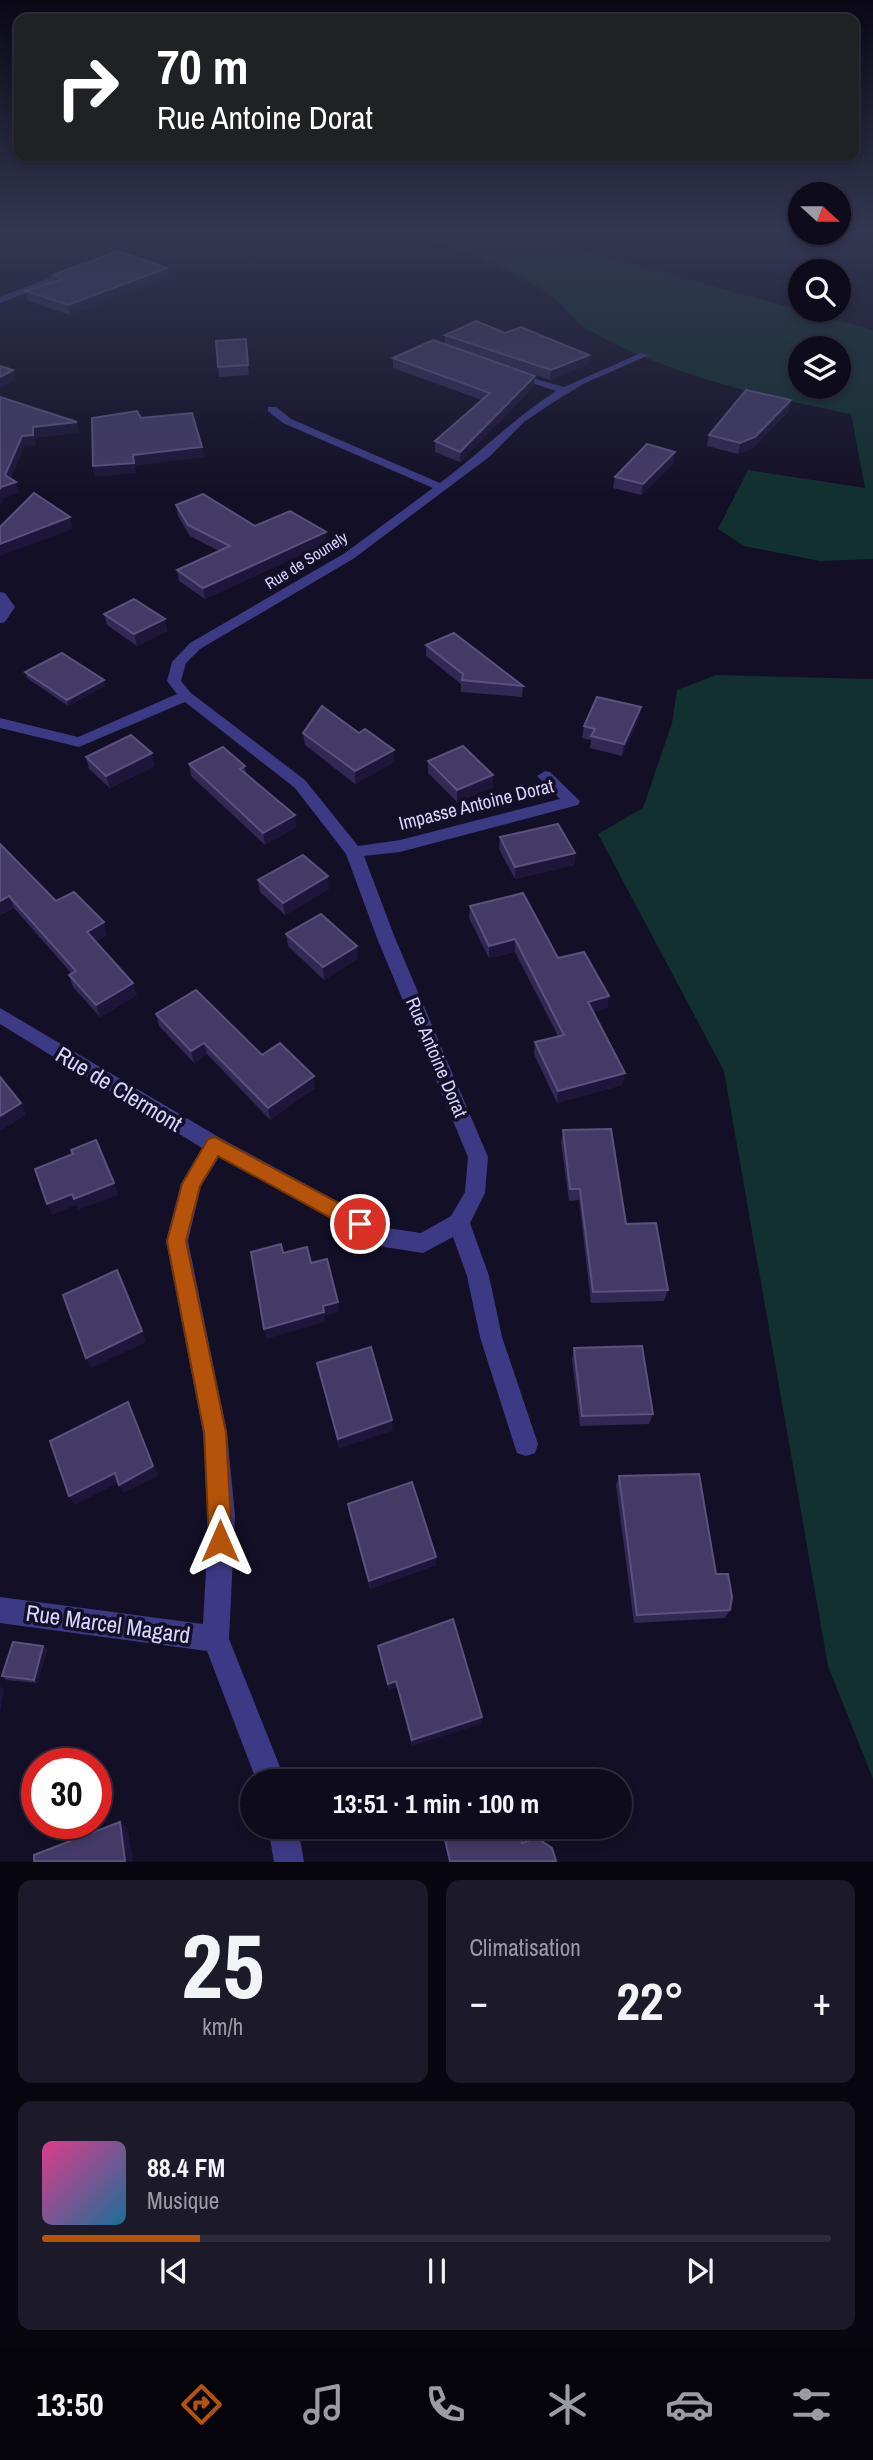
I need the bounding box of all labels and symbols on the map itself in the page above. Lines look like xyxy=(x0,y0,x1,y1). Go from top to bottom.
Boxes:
north arrow xyxy=(788,182,850,245)
street label: Rue de Sounely xyxy=(261,526,352,594)
street label: Impasse Antoine Dorat xyxy=(396,772,557,836)
street label: Rue Antoine Dorat xyxy=(400,993,474,1122)
street label: Rue de Clermont xyxy=(50,1039,188,1139)
pin xyxy=(330,1194,390,1254)
position arrow xyxy=(183,1504,257,1578)
street label: Rue Marcel Magard xyxy=(24,1597,192,1650)
speed limit sign: 30 xyxy=(21,1748,112,1839)

